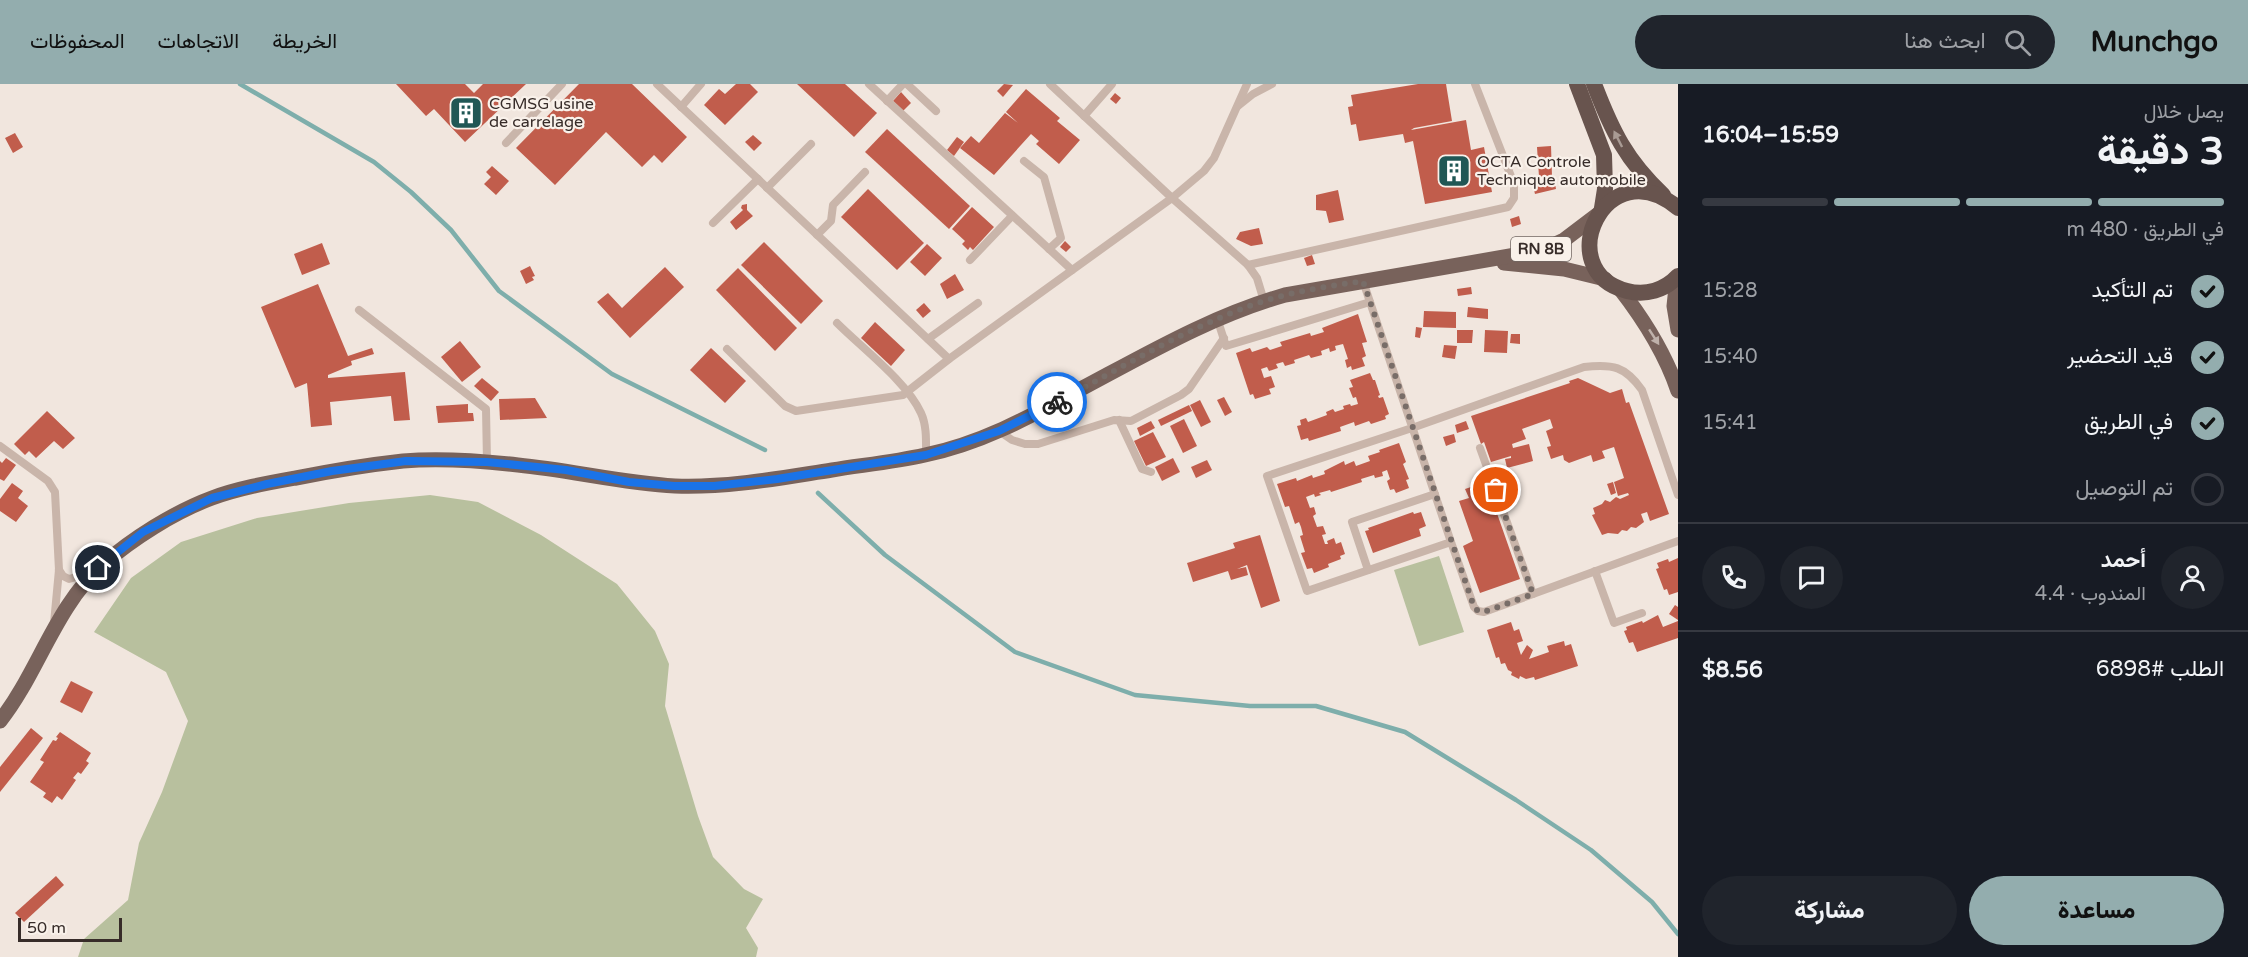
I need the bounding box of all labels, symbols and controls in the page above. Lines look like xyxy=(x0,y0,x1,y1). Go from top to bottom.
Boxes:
search box xyxy=(1635,15,2055,69)
text: Munchgo xyxy=(2091,25,2218,59)
icon: search xyxy=(2001,26,2034,59)
text: ابحث هنا xyxy=(1904,28,1986,54)
text: المحفوظات xyxy=(30,29,125,54)
text: الاتجاهات xyxy=(158,29,239,54)
text: الخريطة xyxy=(272,29,337,54)
place label: CGMSG usine de carrelage xyxy=(489,94,594,132)
building icon: CGMSG usine de carrelage xyxy=(448,95,484,131)
text: يصل خلال xyxy=(2144,100,2224,124)
text: 15:59–16:04 xyxy=(1702,122,1839,148)
text: 3 دقيقة xyxy=(2097,128,2224,175)
one-way arrow xyxy=(1613,130,1623,147)
place label: OCTA Controle Technique automobile xyxy=(1477,152,1646,190)
building icon: OCTA Controle Technique automobile xyxy=(1436,153,1472,189)
text: في الطريق · 480 m xyxy=(2067,218,2224,242)
road number: RN 8B xyxy=(1511,237,1571,261)
icon: check xyxy=(2191,275,2224,308)
text: تم التأكيد xyxy=(2092,277,2173,303)
text: 15:28 xyxy=(1702,279,1757,303)
one-way arrow xyxy=(1648,329,1659,345)
icon: check xyxy=(2191,341,2224,374)
text: قيد التحضير xyxy=(2067,343,2173,369)
text: 15:40 xyxy=(1702,345,1757,369)
courier xyxy=(1027,372,1087,432)
icon: bike xyxy=(1041,386,1074,419)
icon: check xyxy=(2191,407,2224,440)
text: في الطريق xyxy=(2084,409,2173,435)
text: 15:41 xyxy=(1702,411,1757,435)
pin xyxy=(1470,464,1521,515)
icon: bag xyxy=(1479,473,1512,506)
text: تم التوصيل xyxy=(2076,475,2173,501)
pin xyxy=(72,542,123,593)
button: phone xyxy=(1702,546,1765,609)
button: chat xyxy=(1780,546,1843,609)
button: person xyxy=(2161,546,2224,609)
text: أحمد xyxy=(2101,547,2146,573)
icon: home xyxy=(81,551,114,584)
text: المندوب · 4.4 xyxy=(2035,582,2146,606)
text: الطلب #6898 xyxy=(2096,656,2224,682)
text: $8.56 xyxy=(1702,657,1763,683)
button: مشاركة xyxy=(1702,876,1957,945)
button: مساعدة xyxy=(1969,876,2224,945)
scale bar xyxy=(18,915,122,942)
text: 50 m xyxy=(27,918,66,938)

